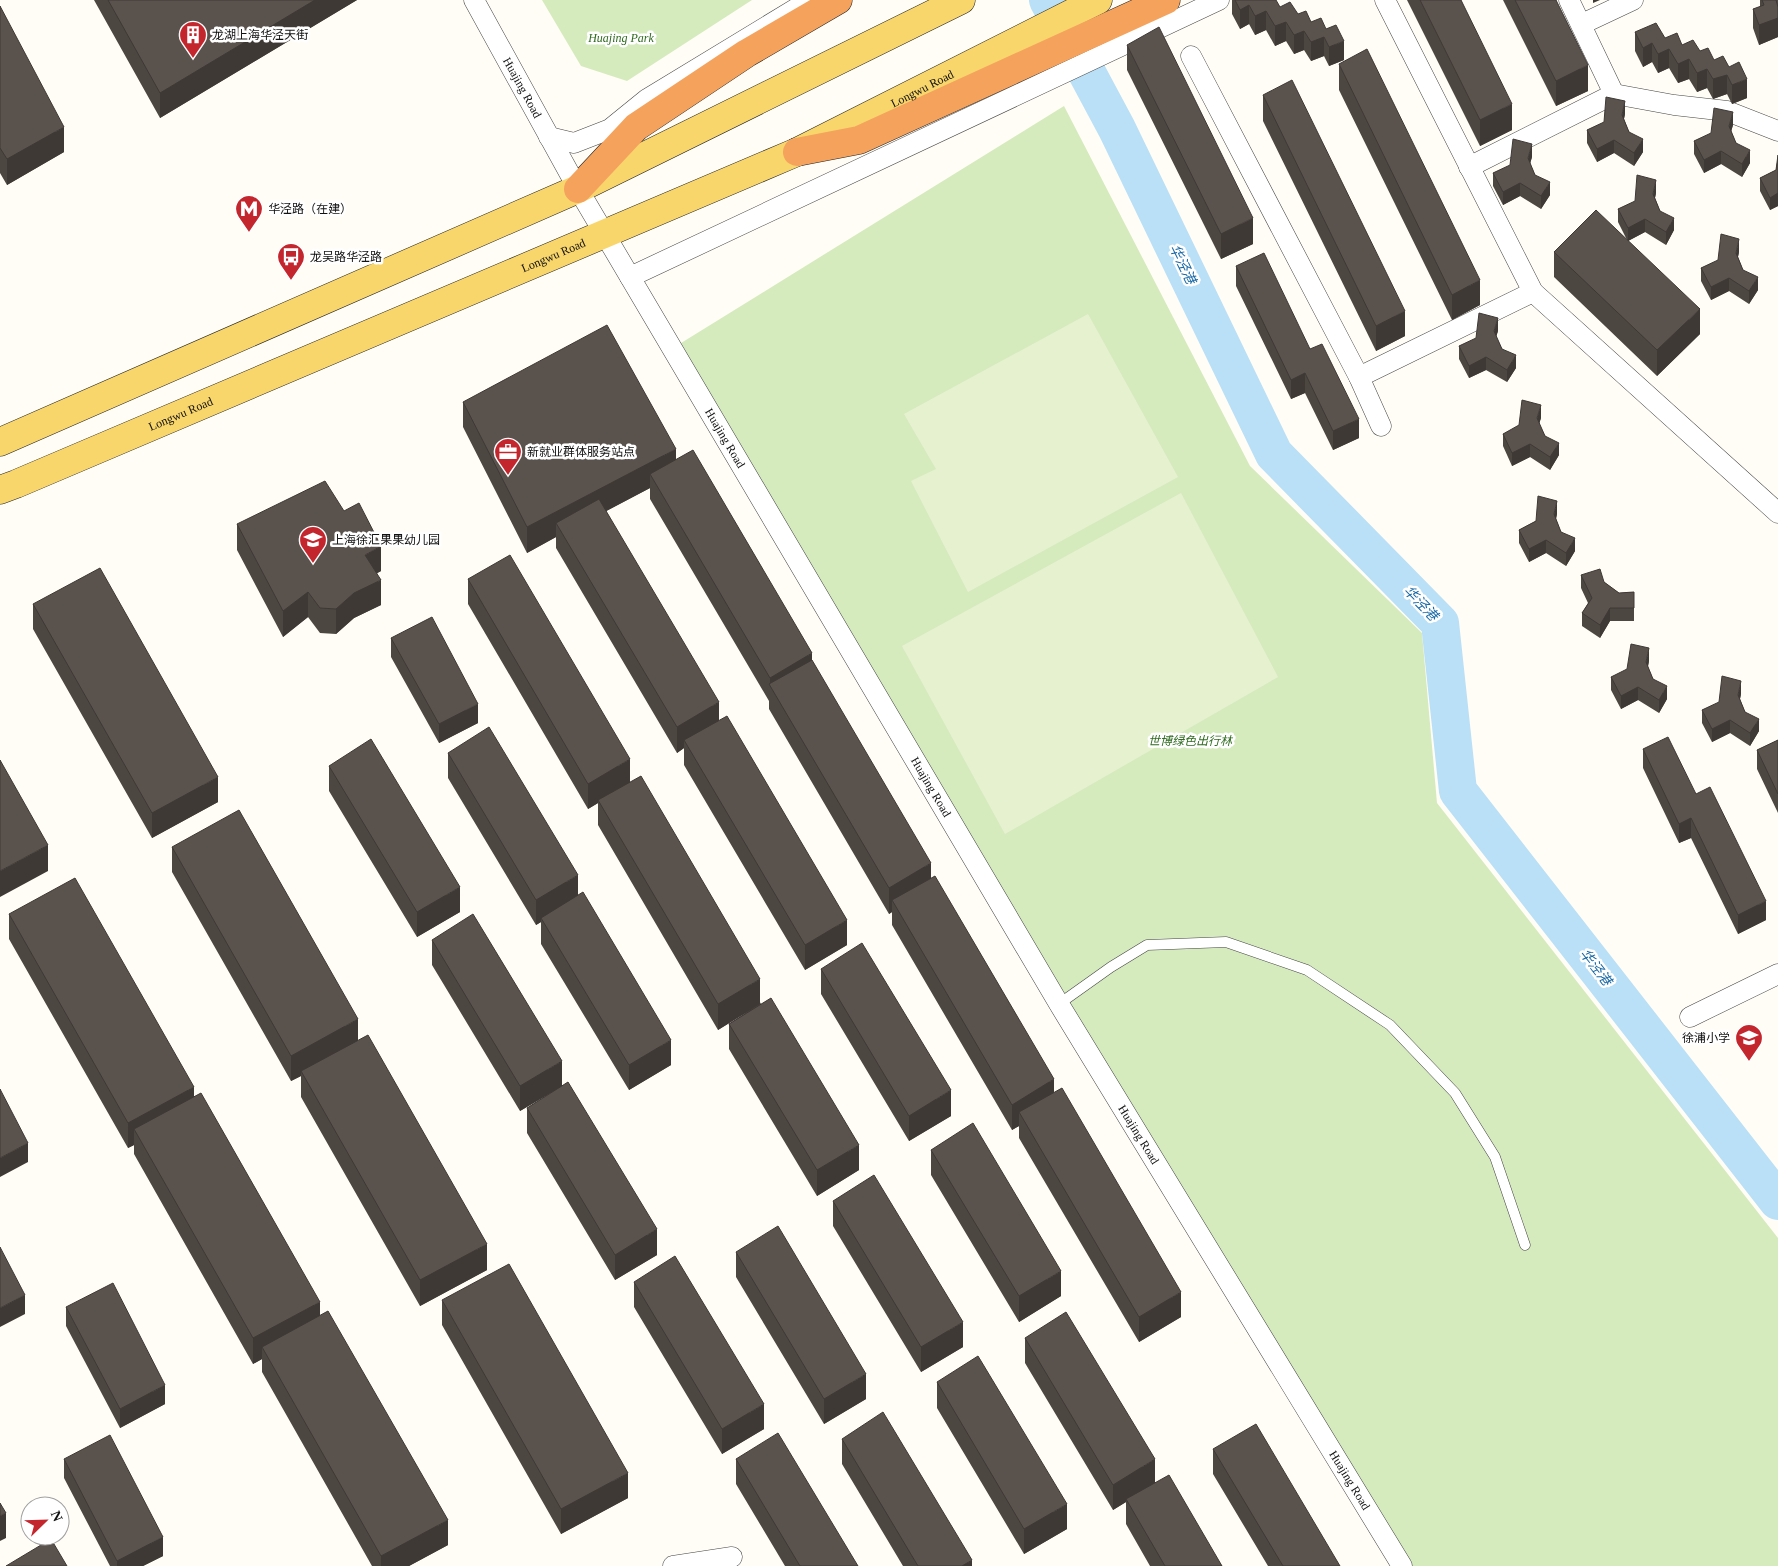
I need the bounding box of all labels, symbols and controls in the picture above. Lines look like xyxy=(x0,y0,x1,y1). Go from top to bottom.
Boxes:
building icon: 龙湖上海华泾天街 xyxy=(178,20,208,59)
place label: 龙湖上海华泾天街 xyxy=(212,28,308,42)
park label: Huajing Park xyxy=(587,31,654,45)
street label: Huajing Road xyxy=(500,55,545,120)
street label: Longwu Road xyxy=(889,67,956,110)
metro station icon: 华泾路（在建） xyxy=(234,194,264,233)
place label: 华泾路（在建） xyxy=(268,202,352,216)
street label: Longwu Road xyxy=(519,236,588,275)
bus stop icon: 龙吴路华泾路 xyxy=(276,242,306,281)
water label: 华泾港 xyxy=(1167,242,1199,288)
place label: 龙吴路华泾路 xyxy=(310,250,382,264)
street label: Longwu Road xyxy=(146,394,215,434)
street label: Huajing Road xyxy=(702,406,748,471)
office icon: 新就业群体服务站点 xyxy=(493,437,523,476)
place label: 新就业群体服务站点 xyxy=(527,445,635,459)
school or university icon: 上海徐汇果果幼儿园 xyxy=(298,525,328,564)
place label: 上海徐汇果果幼儿园 xyxy=(332,533,440,547)
water label: 华泾港 xyxy=(1401,583,1442,625)
park label: 世博绿色出行林 xyxy=(1148,734,1234,748)
street label: Huajing Road xyxy=(908,754,954,819)
water label: 华泾港 xyxy=(1577,946,1616,990)
school or university icon: 徐浦小学 xyxy=(1734,1023,1764,1062)
place label: 徐浦小学 xyxy=(1682,1031,1730,1045)
street label: Huajing Road xyxy=(1115,1102,1162,1167)
street label: Huajing Road xyxy=(1326,1448,1373,1512)
north arrow xyxy=(20,1496,70,1546)
text: N xyxy=(48,1509,65,1524)

